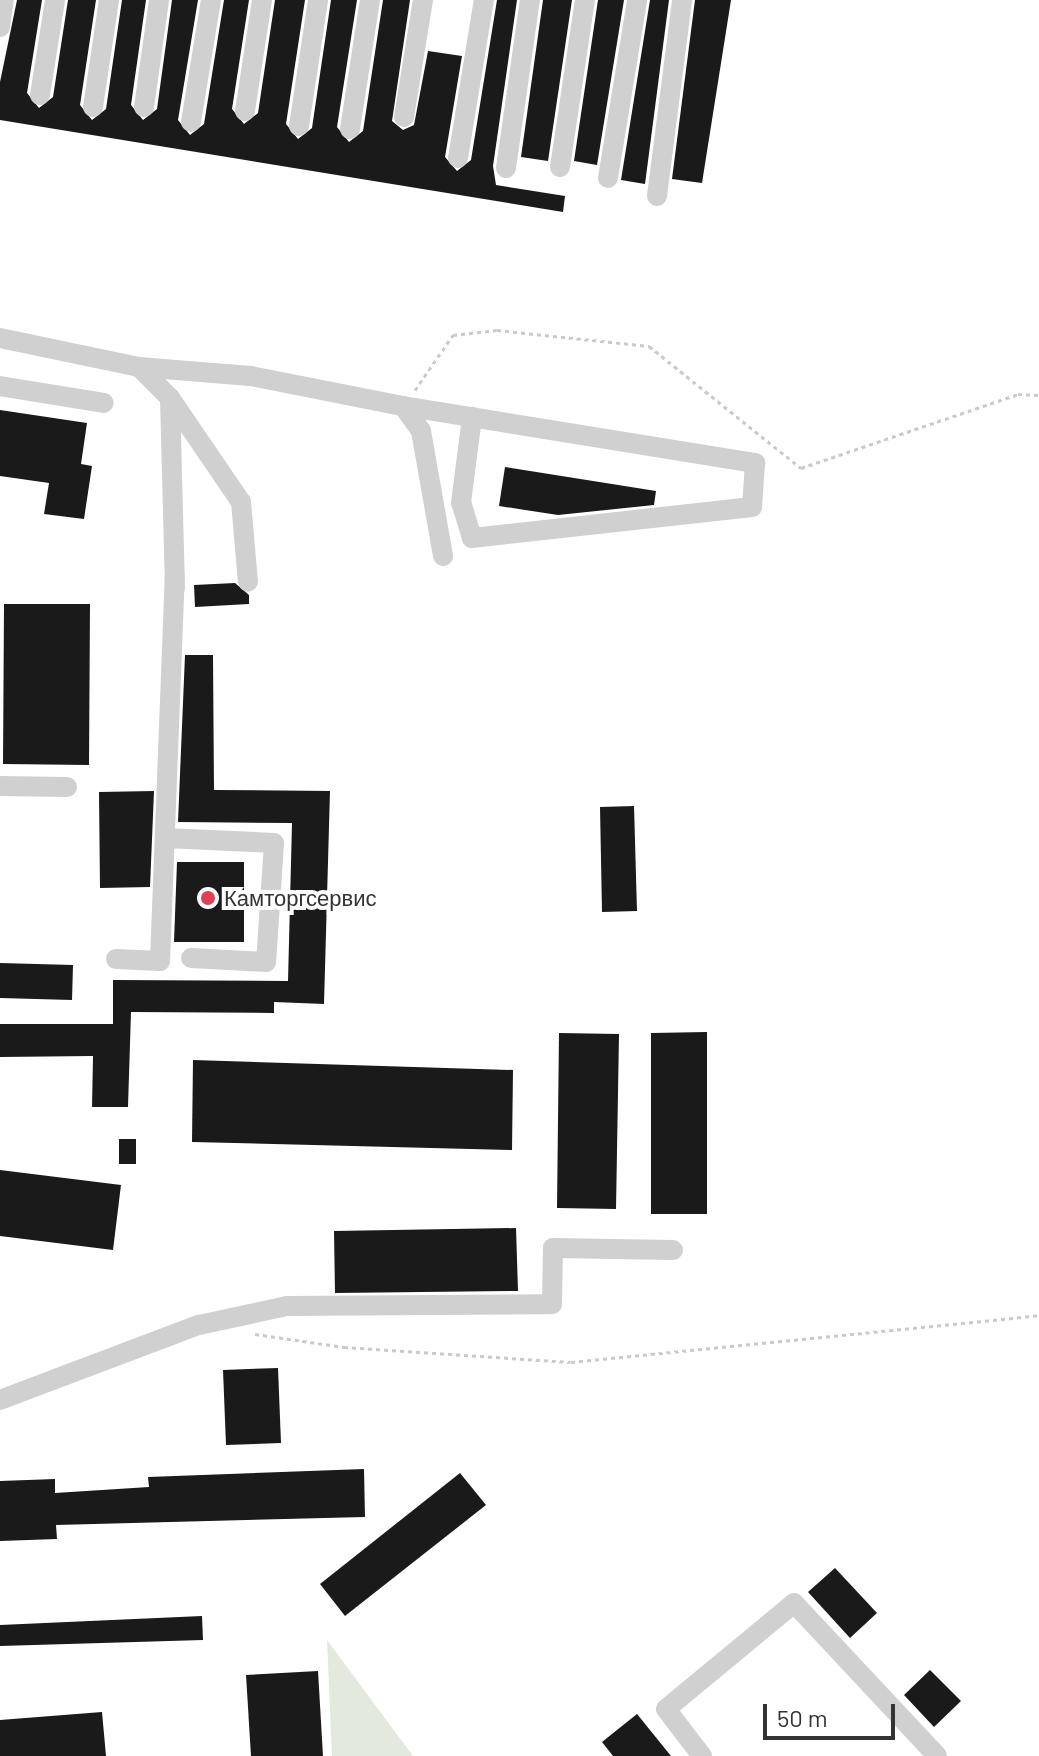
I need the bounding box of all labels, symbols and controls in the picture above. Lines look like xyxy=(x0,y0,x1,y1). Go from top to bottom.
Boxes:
place label: Камторгсервис xyxy=(224,885,376,911)
marker: Камторгсервис xyxy=(199,889,217,907)
scale bar xyxy=(767,1688,899,1738)
text: 50 m xyxy=(777,1703,828,1732)

